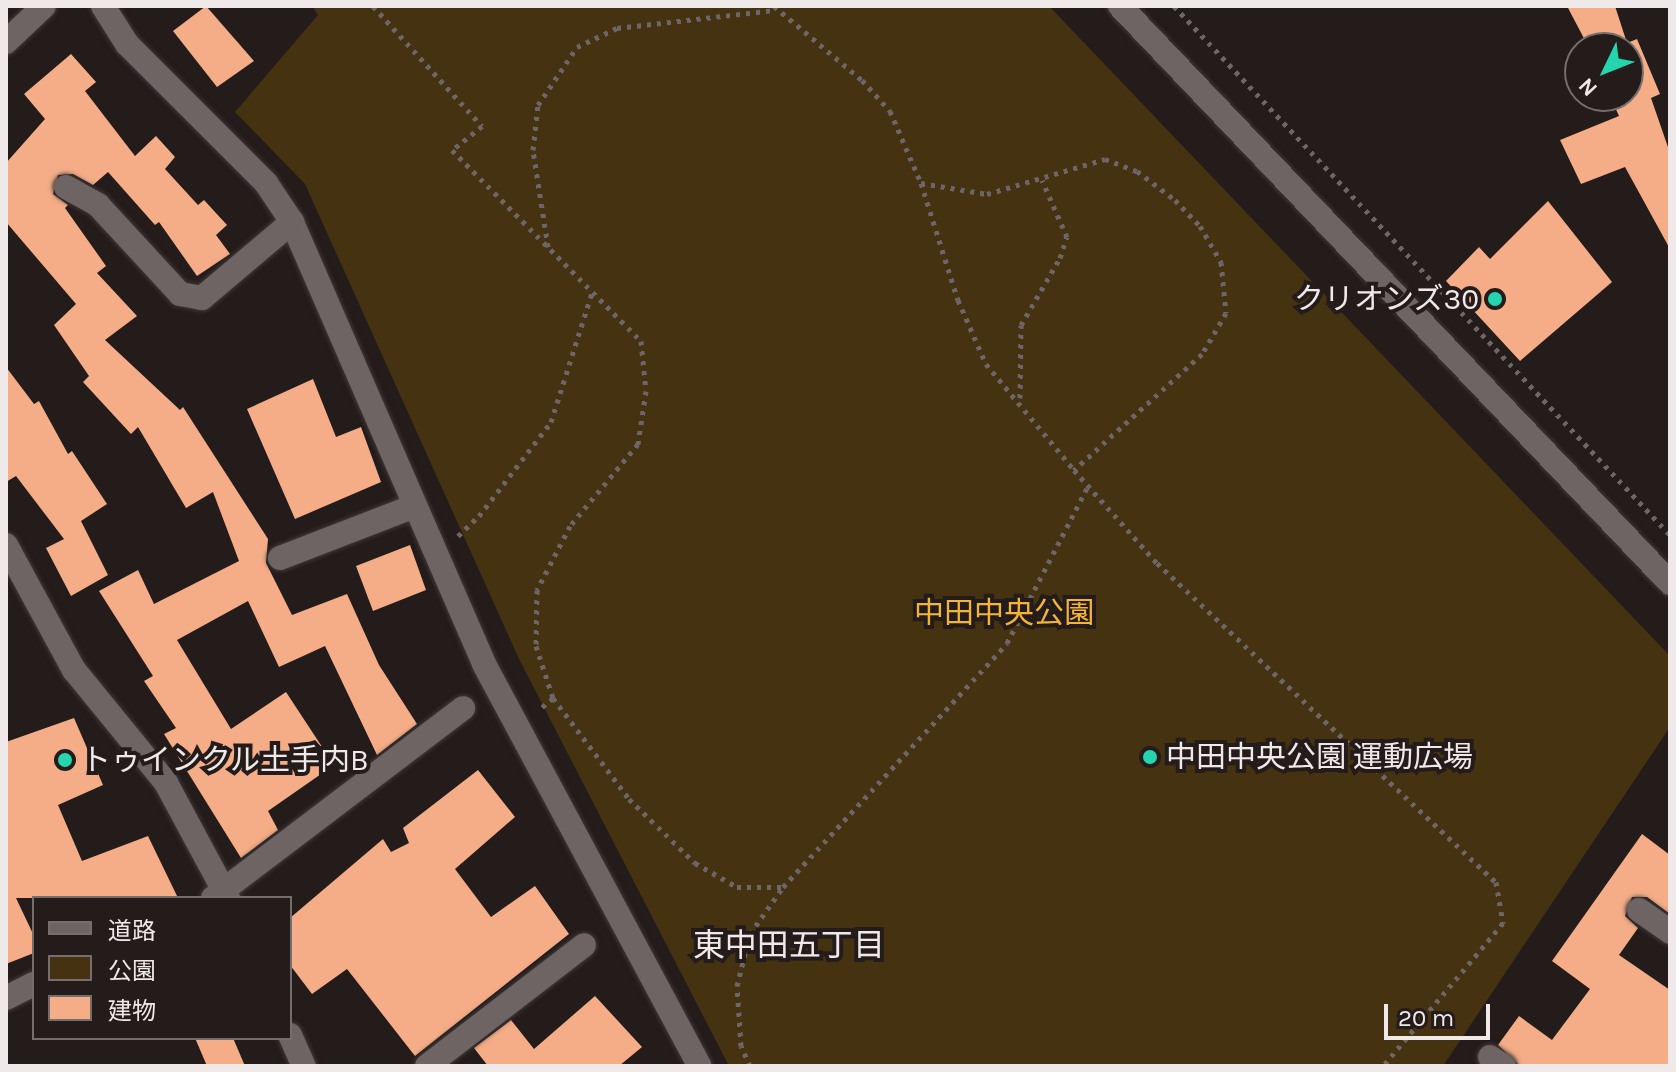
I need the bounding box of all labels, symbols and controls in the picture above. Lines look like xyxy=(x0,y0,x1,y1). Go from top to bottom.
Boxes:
north arrow xyxy=(1564,32,1644,112)
text: N xyxy=(1573,72,1603,102)
place label: クリオンズ30 xyxy=(1293,281,1479,317)
marker: クリオンズ30 xyxy=(1486,290,1504,308)
park label: 中田中央公園 xyxy=(914,595,1094,631)
place label: 中田中央公園 運動広場 xyxy=(1166,739,1473,775)
place label: トゥインクル土手内B xyxy=(81,742,370,778)
marker: 中田中央公園 運動広場 xyxy=(1141,748,1159,766)
marker: トゥインクル土手内B xyxy=(56,751,74,769)
legend xyxy=(32,896,292,1040)
text: 道路 xyxy=(108,917,156,945)
district label: 東中田五丁目 xyxy=(693,927,885,965)
text: 公園 xyxy=(108,957,156,985)
scale bar xyxy=(1388,988,1494,1038)
text: 建物 xyxy=(108,997,156,1025)
text: 20 m xyxy=(1398,1004,1454,1032)

